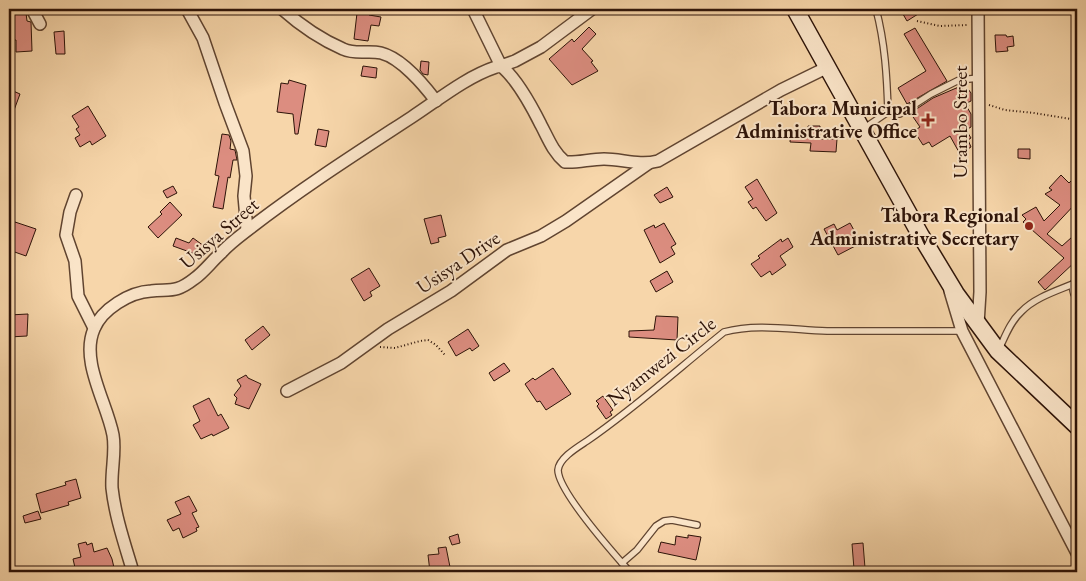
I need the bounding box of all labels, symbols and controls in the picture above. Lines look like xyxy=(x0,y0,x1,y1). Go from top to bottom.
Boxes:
street label: Urambo Street xyxy=(947,65,973,179)
place label: Tabora Municipal Administrative Office xyxy=(734,95,917,144)
marker: Tabora Municipal Administrative Office xyxy=(921,113,935,127)
street label: Usisya Street xyxy=(174,191,265,275)
place label: Tabora Regional Administrative Secretary xyxy=(809,202,1019,251)
marker: Tabora Regional Administrative Secretary xyxy=(1023,220,1035,232)
street label: Usisya Drive xyxy=(411,224,505,299)
street label: Nyamwezi Circle xyxy=(601,310,721,412)

